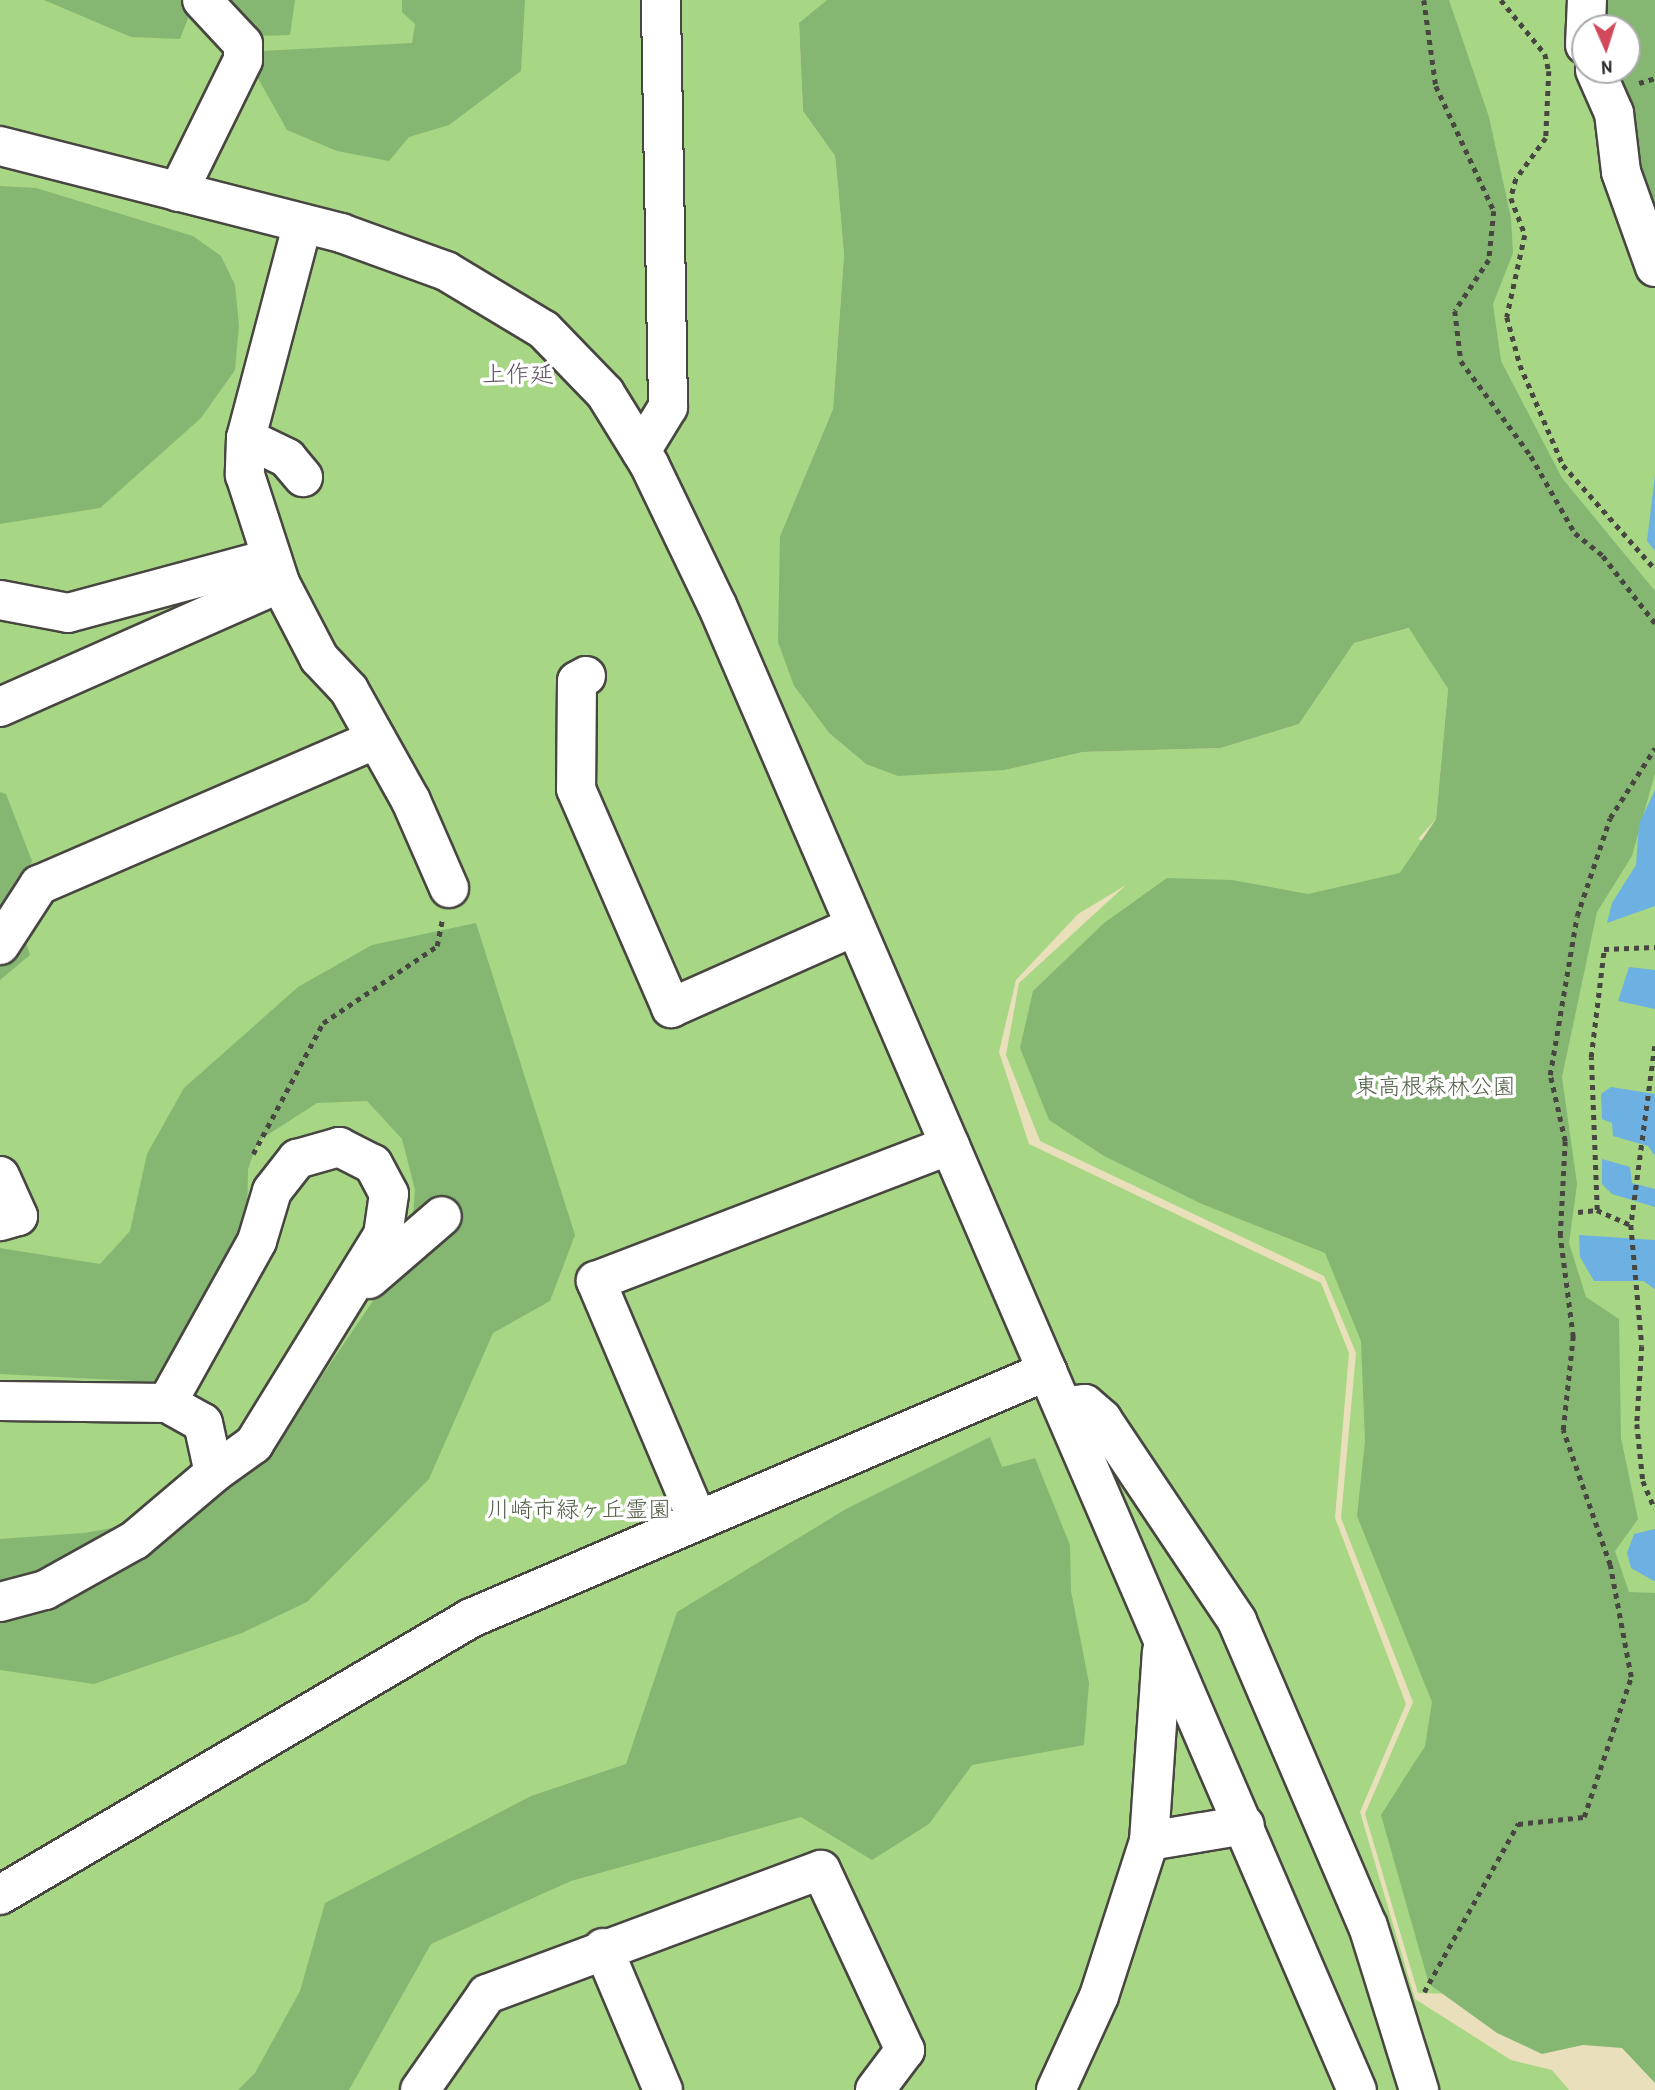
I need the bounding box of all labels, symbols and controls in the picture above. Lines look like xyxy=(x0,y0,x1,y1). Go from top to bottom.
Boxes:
north arrow xyxy=(1571,14,1641,84)
text: N xyxy=(1601,55,1613,81)
district label: 上作延 xyxy=(482,360,554,388)
park label: 東高根森林公園 xyxy=(1355,1072,1515,1100)
park label: 川崎市緑ヶ丘霊園 xyxy=(487,1495,671,1523)

